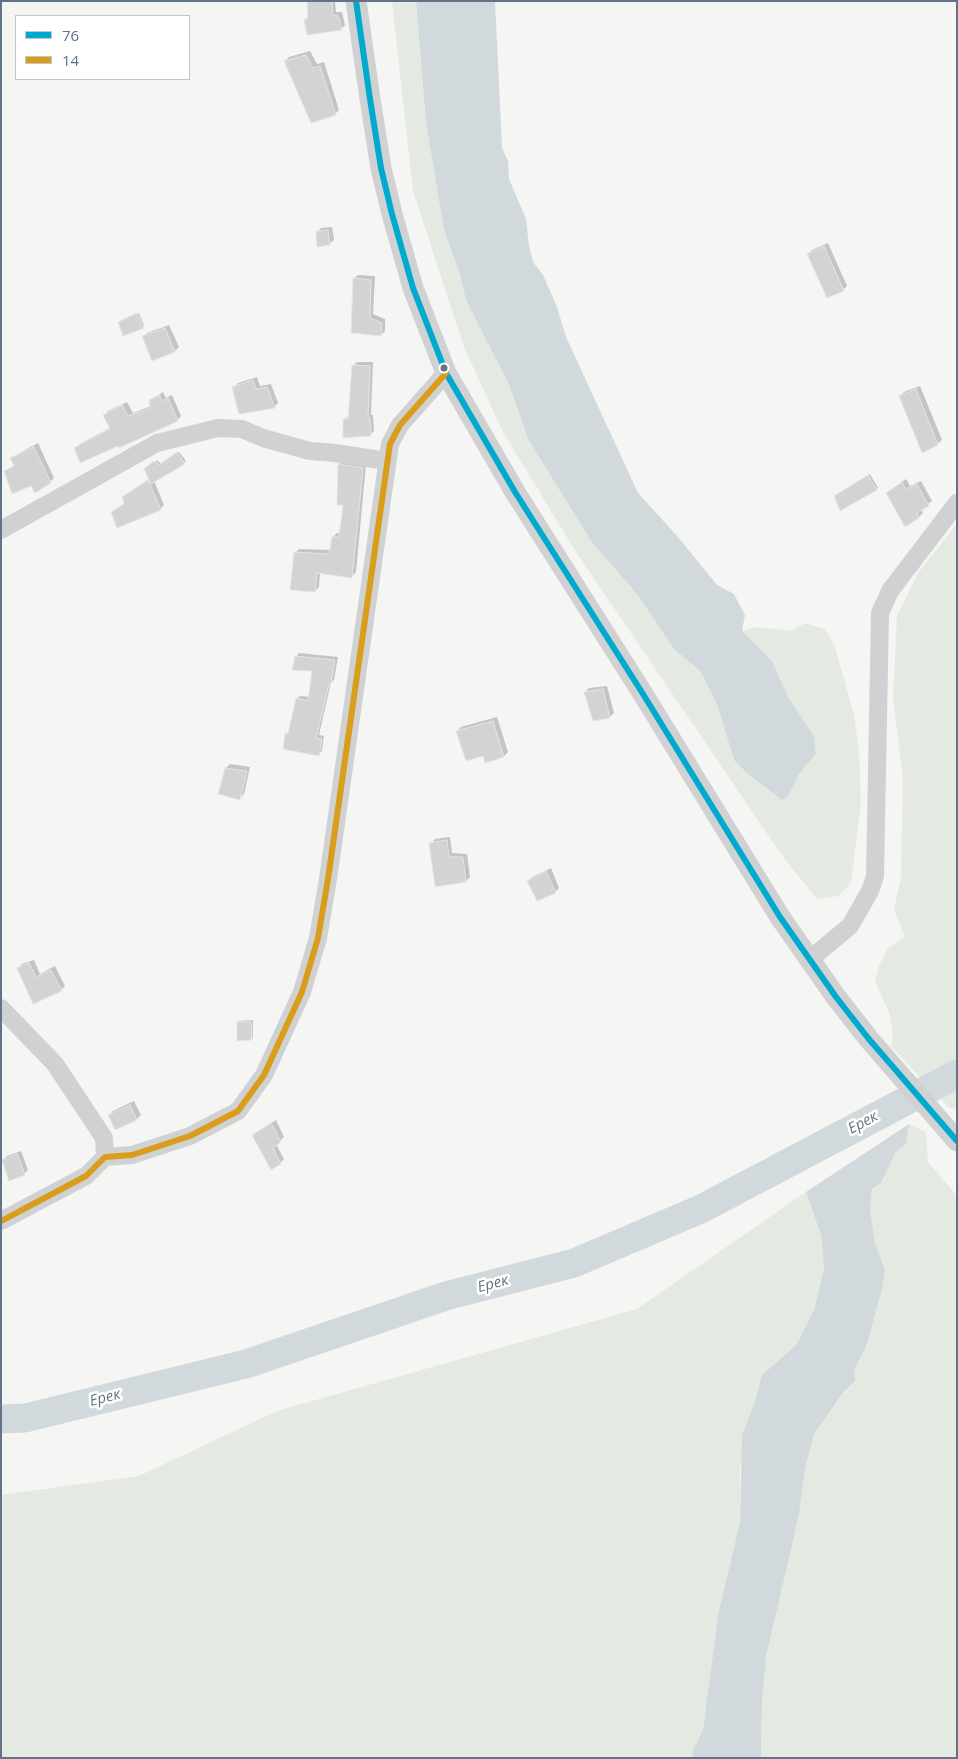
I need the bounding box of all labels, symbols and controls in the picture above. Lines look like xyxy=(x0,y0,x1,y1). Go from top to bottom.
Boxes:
legend xyxy=(15,15,190,80)
text: 76 xyxy=(62,25,79,45)
text: 14 xyxy=(62,50,79,70)
unlabelled marker xyxy=(439,363,449,373)
water label: Ерек xyxy=(845,1108,881,1138)
water label: Ерек xyxy=(476,1271,510,1297)
water label: Ерек xyxy=(88,1386,122,1410)

